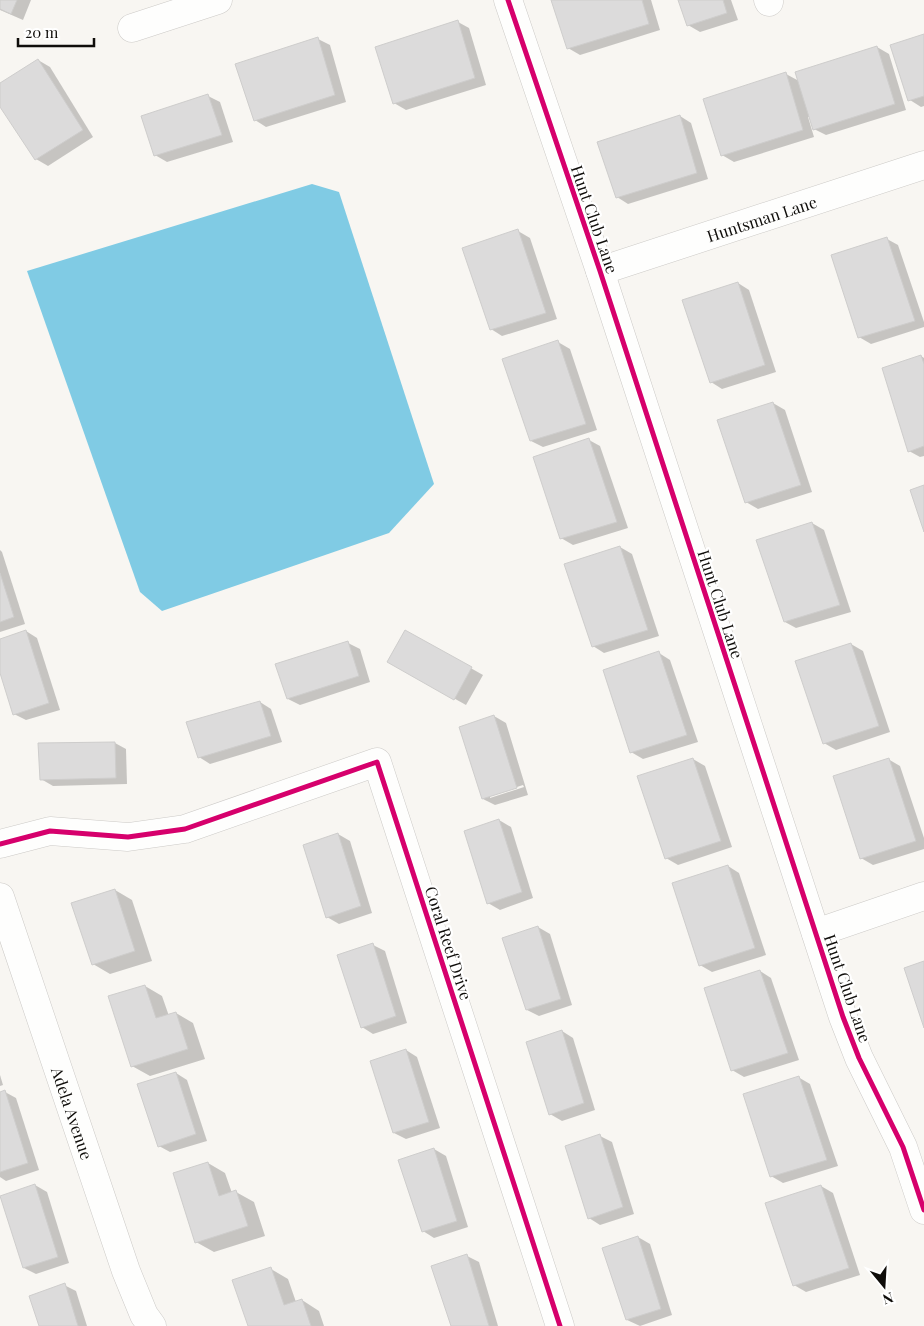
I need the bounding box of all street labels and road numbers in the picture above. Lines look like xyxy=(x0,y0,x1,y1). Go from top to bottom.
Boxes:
street label: Hunt Club Lane xyxy=(567,162,623,276)
street label: Huntsman Lane xyxy=(704,190,819,246)
street label: Hunt Club Lane xyxy=(694,547,748,661)
street label: Coral Reef Drive xyxy=(421,883,477,1003)
street label: Hunt Club Lane xyxy=(820,931,876,1045)
street label: Adela Avenue xyxy=(47,1063,98,1162)

